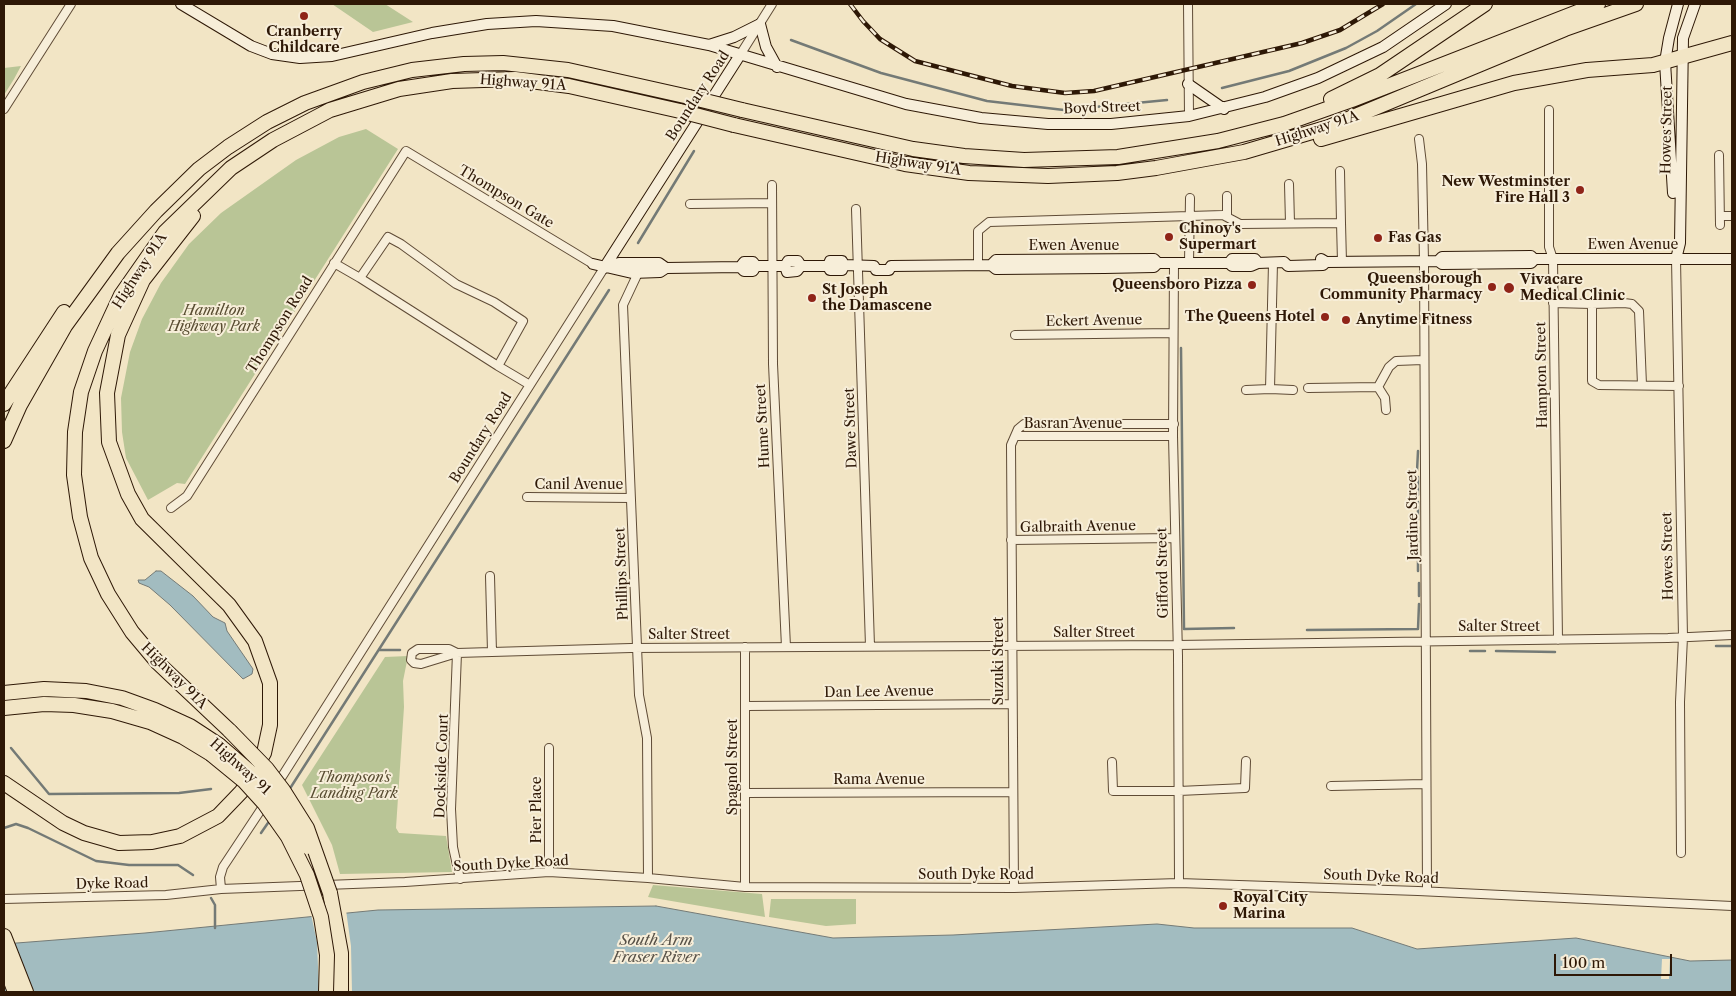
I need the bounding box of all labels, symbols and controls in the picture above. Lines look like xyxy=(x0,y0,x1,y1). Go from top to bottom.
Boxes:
marker: Cranberry Childcare xyxy=(298,10,310,22)
place label: Cranberry Childcare xyxy=(266,24,342,56)
street label: Boundary Road xyxy=(663,48,733,144)
street label: Highway 91A xyxy=(479,72,567,94)
street label: Howes Street xyxy=(1658,86,1676,174)
street label: Boyd Street xyxy=(1063,98,1141,118)
street label: Highway 91A xyxy=(1273,108,1361,150)
street label: Highway 91A xyxy=(874,149,962,179)
street label: Thompson Gate xyxy=(455,162,557,232)
place label: New Westminster Fire Hall 3 xyxy=(1441,174,1570,206)
marker: New Westminster Fire Hall 3 xyxy=(1574,184,1586,196)
place label: Chinoy's Supermart xyxy=(1179,221,1256,253)
street label: Highway 91A xyxy=(109,230,171,312)
place label: Fas Gas xyxy=(1388,230,1441,246)
marker: Chinoy's Supermart xyxy=(1163,231,1175,243)
marker: Fas Gas xyxy=(1372,232,1384,244)
street label: Ewen Avenue xyxy=(1588,237,1678,253)
street label: Ewen Avenue xyxy=(1029,238,1119,254)
place label: Queensborough Community Pharmacy xyxy=(1320,271,1482,304)
place label: Vivacare Medical Clinic xyxy=(1520,272,1625,304)
street label: Thompson Road xyxy=(243,273,317,377)
place label: Queensboro Pizza xyxy=(1112,277,1242,293)
marker: Queensboro Pizza xyxy=(1246,279,1258,291)
marker: Queensborough Community Pharmacy xyxy=(1486,281,1498,293)
marker: Vivacare Medical Clinic xyxy=(1502,281,1516,295)
place label: St Joseph the Damascene xyxy=(822,282,932,314)
marker: St Joseph the Damascene xyxy=(806,292,818,304)
park label: Hamilton Highway Park xyxy=(168,303,260,336)
place label: The Queens Hotel xyxy=(1185,309,1315,325)
marker: The Queens Hotel xyxy=(1319,311,1331,323)
street label: Eckert Avenue xyxy=(1045,312,1143,330)
place label: Anytime Fitness xyxy=(1356,312,1472,328)
marker: Anytime Fitness xyxy=(1340,314,1352,326)
street label: Hampton Street xyxy=(1533,322,1551,428)
street label: Hume Street xyxy=(752,383,774,469)
street label: Dawe Street xyxy=(841,387,861,469)
street label: Boundary Road xyxy=(446,390,516,486)
street label: Basran Avenue xyxy=(1024,416,1122,432)
street label: Jardine Street xyxy=(1404,470,1422,560)
street label: Canil Avenue xyxy=(535,477,623,493)
street label: Howes Street xyxy=(1659,512,1677,600)
street label: Galbraith Avenue xyxy=(1020,518,1136,536)
street label: Phillips Street xyxy=(612,527,632,621)
street label: Gifford Street xyxy=(1154,527,1172,619)
street label: Suzuki Street xyxy=(991,617,1007,705)
street label: Salter Street xyxy=(1458,619,1540,635)
street label: Salter Street xyxy=(1053,625,1135,641)
street label: Salter Street xyxy=(648,627,730,643)
street label: Highway 91A xyxy=(137,639,211,713)
street label: Dan Lee Avenue xyxy=(824,683,934,701)
street label: Dockside Court xyxy=(432,713,452,819)
street label: Spagnol Street xyxy=(725,719,741,815)
street label: Highway 91 xyxy=(206,735,274,799)
park label: Thompson's Landing Park xyxy=(310,770,398,802)
street label: Rama Avenue xyxy=(833,772,925,788)
street label: Pier Place xyxy=(529,777,545,843)
street label: South Dyke Road xyxy=(453,853,569,875)
street label: South Dyke Road xyxy=(918,867,1034,883)
street label: South Dyke Road xyxy=(1323,867,1439,887)
street label: Dyke Road xyxy=(75,875,149,893)
place label: Royal City Marina xyxy=(1233,890,1308,922)
marker: Royal City Marina xyxy=(1217,900,1229,912)
water label: South Arm Fraser River xyxy=(613,932,699,967)
scale bar xyxy=(1556,944,1674,976)
text: 100 m xyxy=(1562,953,1605,972)

